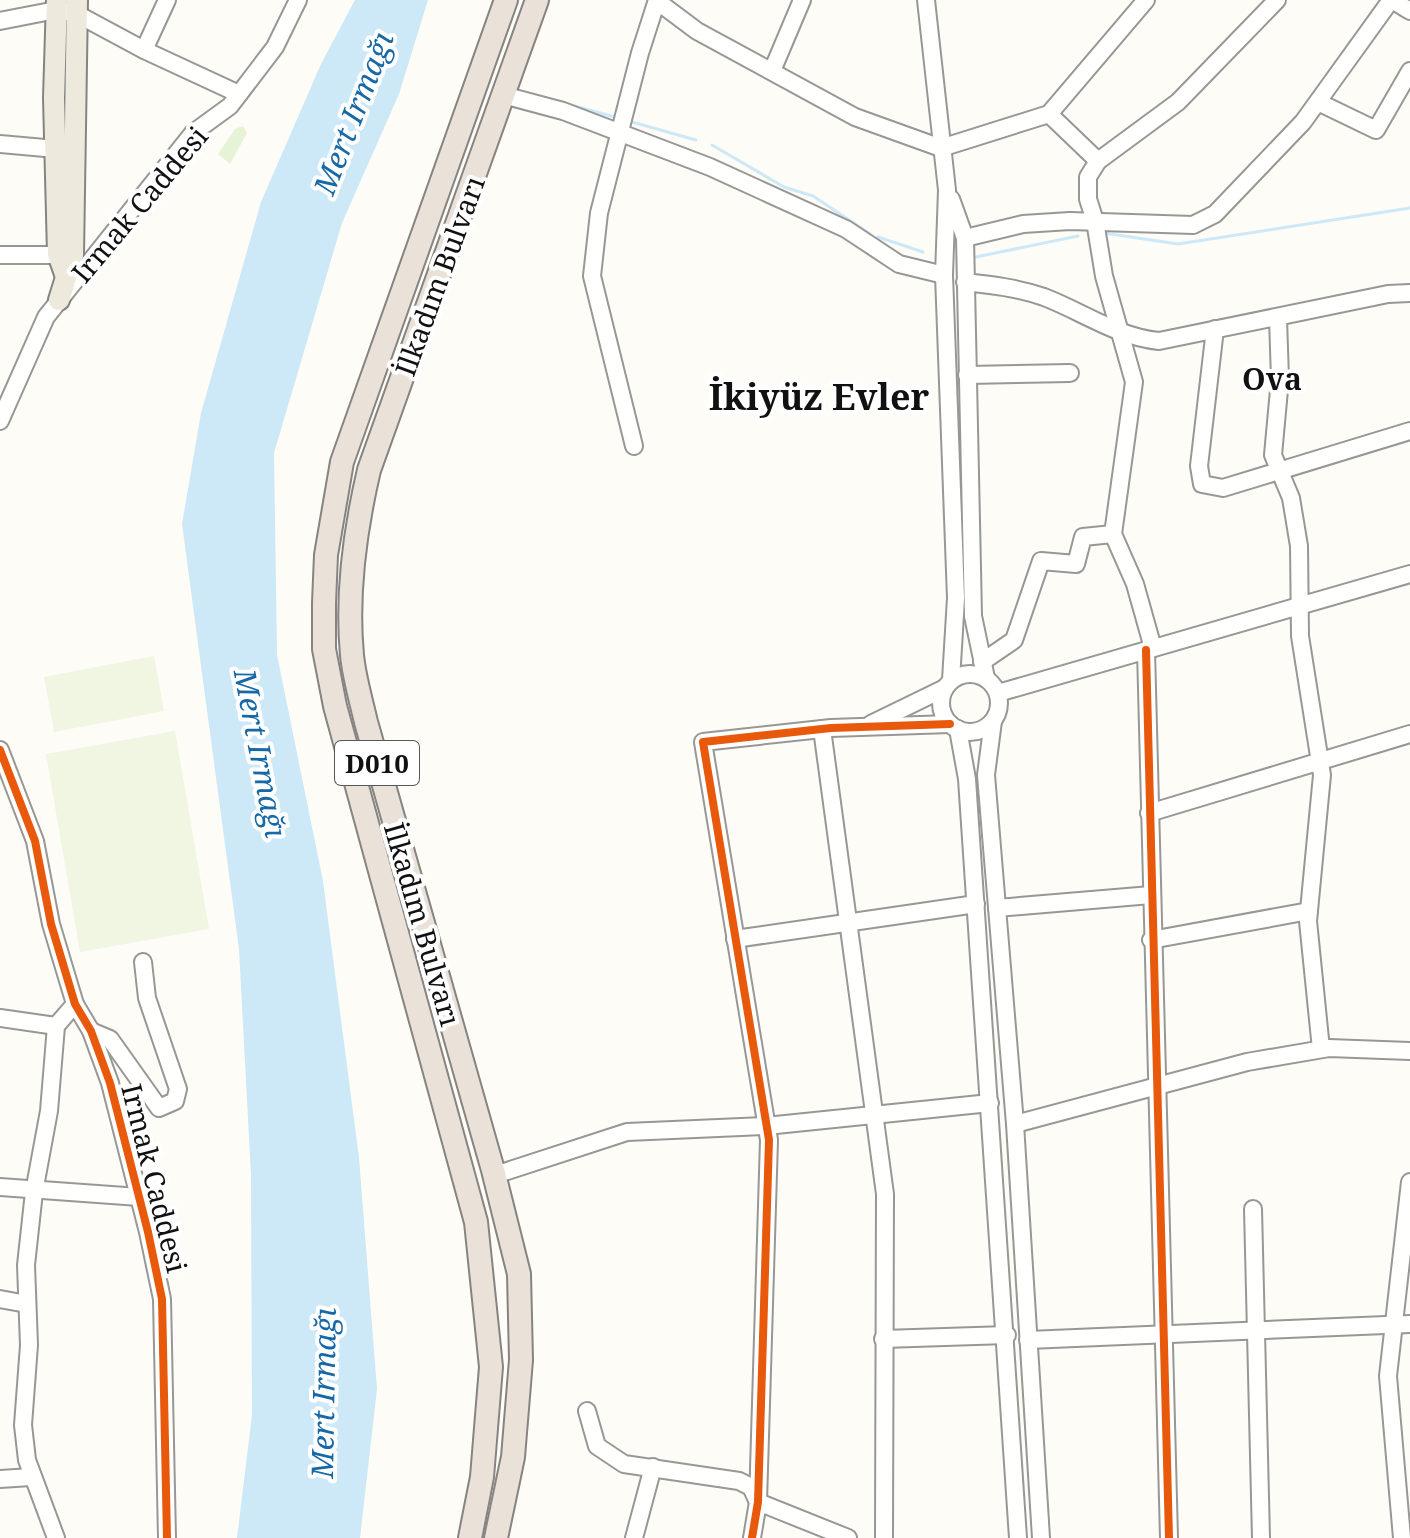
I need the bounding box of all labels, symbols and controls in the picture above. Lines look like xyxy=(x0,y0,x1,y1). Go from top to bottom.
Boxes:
water label: Mert Irmağı xyxy=(303,26,403,201)
street label: Irmak Caddesi xyxy=(62,118,216,290)
street label: İlkadım Bulvarı xyxy=(385,171,493,381)
district label: Ova xyxy=(1242,358,1302,399)
district label: İkiyüz Evler xyxy=(709,372,930,421)
water label: Mert Irmağı xyxy=(224,664,297,841)
road number: D010 xyxy=(335,741,419,785)
street label: İlkadım Bulvarı xyxy=(376,818,470,1030)
street label: Irmak Caddesi xyxy=(113,1080,197,1276)
water label: Mert Irmağı xyxy=(301,1307,345,1480)

